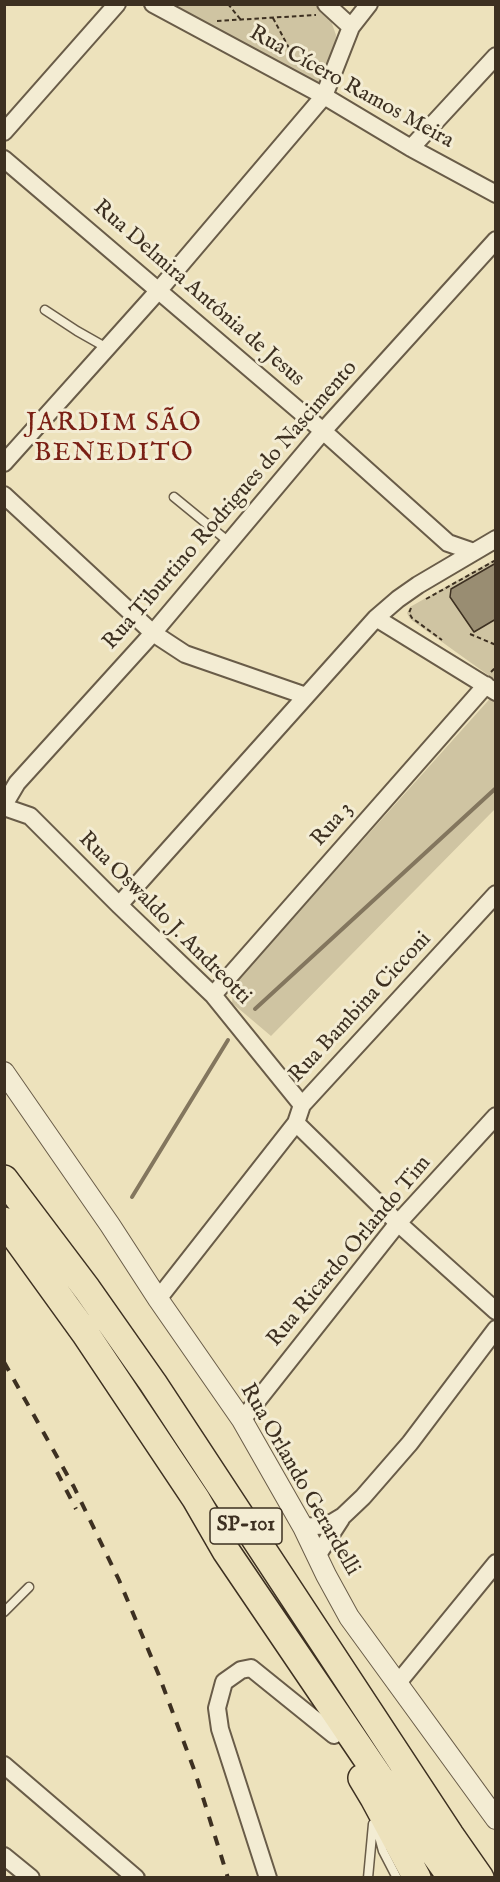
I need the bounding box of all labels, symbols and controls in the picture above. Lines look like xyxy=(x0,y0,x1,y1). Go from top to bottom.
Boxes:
street label: Rua Cícero Ramos Meira xyxy=(244,21,458,155)
street label: Rua Delmira Antônia de Jesus xyxy=(87,195,309,393)
street label: Rua Tiburtino Rodrigues do Nascimento xyxy=(98,356,364,656)
district label: JARDIM SÃO BENEDITO xyxy=(26,409,202,470)
street label: Rua 3 xyxy=(306,797,360,853)
street label: Rua Oswaldo J. Andreotti xyxy=(72,827,256,1011)
street label: Rua Bambina Cicconi xyxy=(284,927,438,1089)
street label: Rua Ricardo Orlando Tim xyxy=(262,1151,438,1353)
street label: Rua Orlando Gerardelli xyxy=(233,1379,365,1581)
road number: SP-101 xyxy=(210,1508,282,1544)

